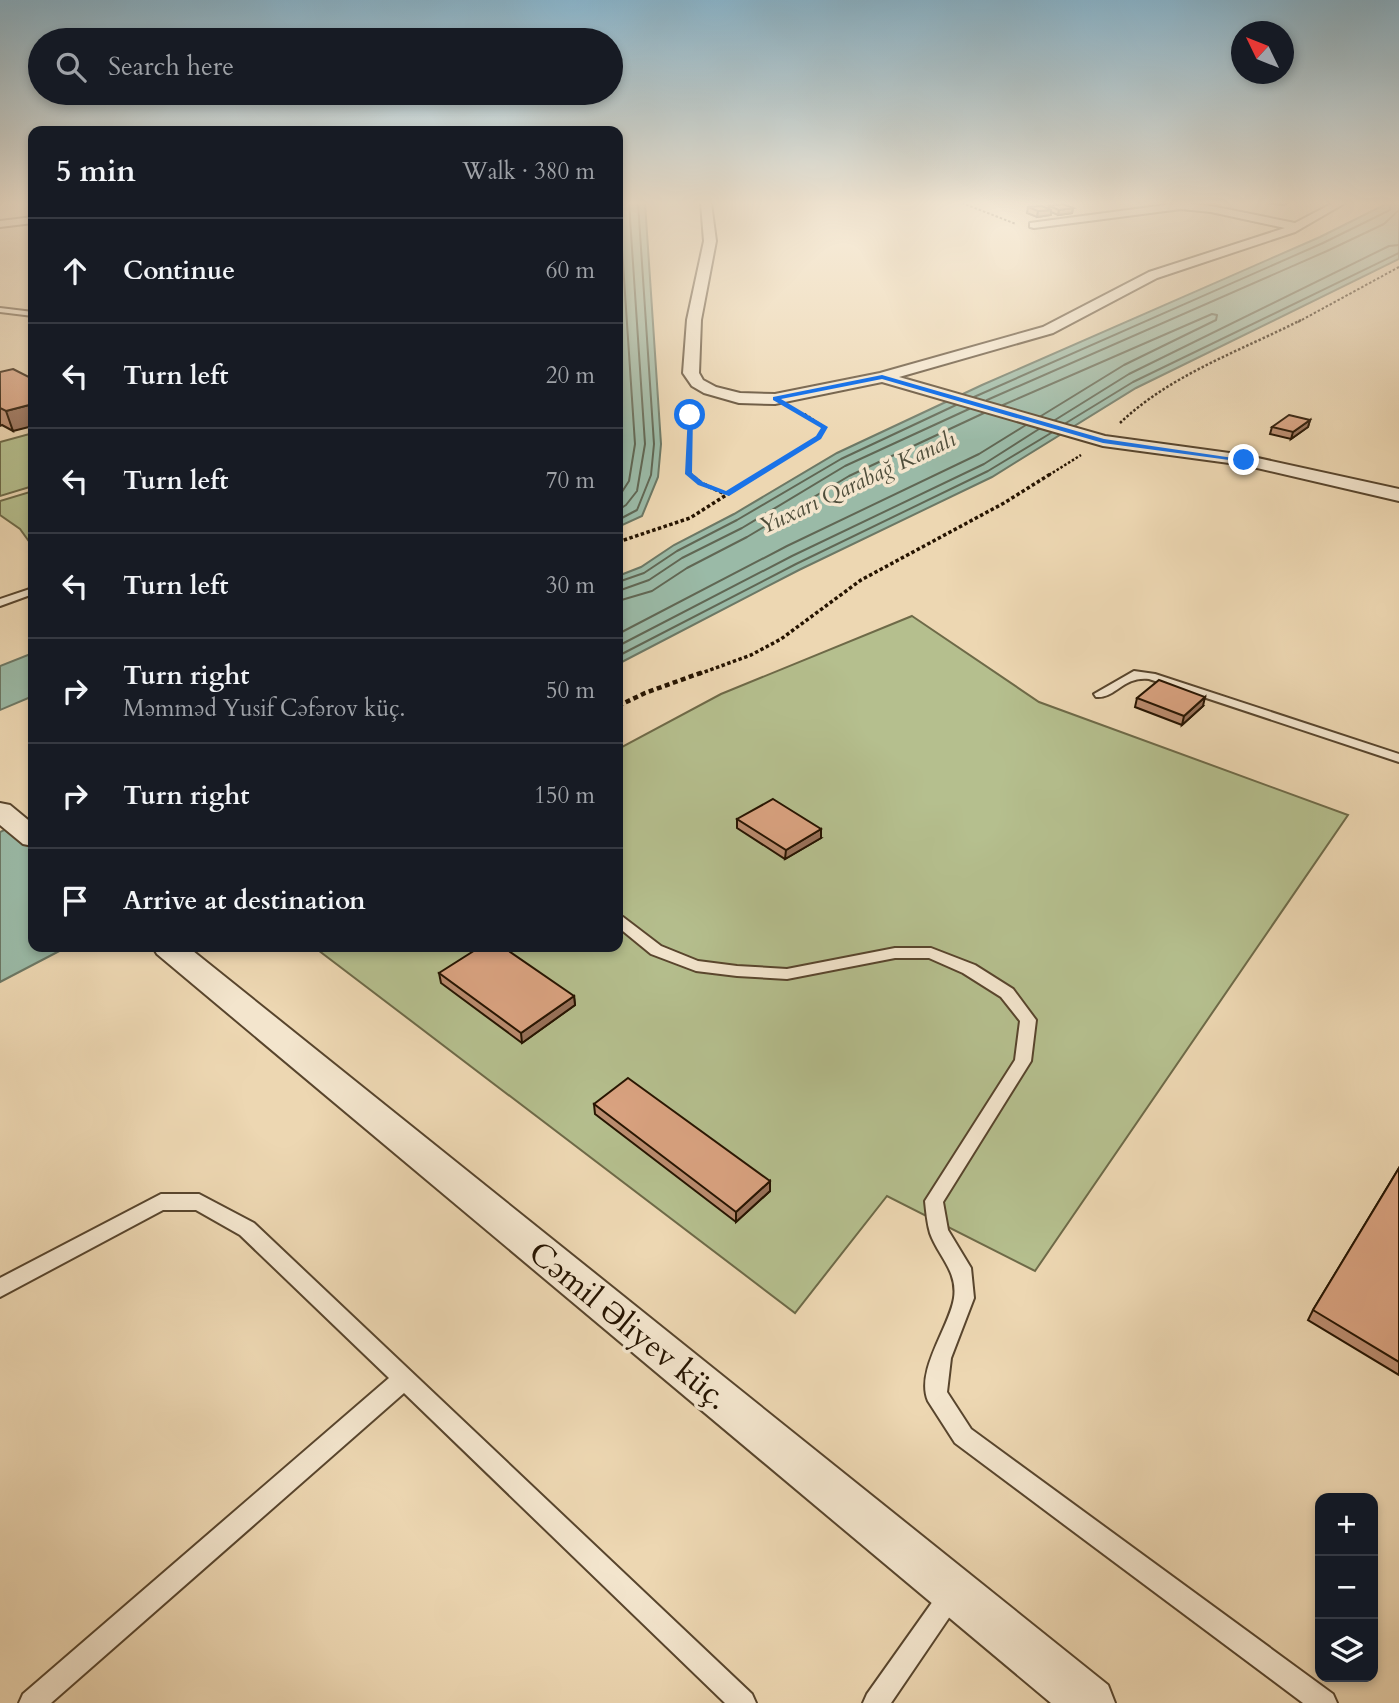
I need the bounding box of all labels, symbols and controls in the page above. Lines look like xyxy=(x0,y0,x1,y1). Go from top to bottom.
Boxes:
north arrow xyxy=(1231,21,1294,84)
search box xyxy=(28,28,623,105)
icon: search xyxy=(52,48,90,86)
text: Search here xyxy=(108,49,234,84)
text: 5 min xyxy=(56,151,136,192)
text: Walk · 380 m xyxy=(462,156,595,187)
icon: ahead xyxy=(56,252,94,290)
text: Continue xyxy=(123,253,235,288)
text: 60 m xyxy=(546,255,595,286)
icon: left xyxy=(56,357,94,395)
text: Turn left xyxy=(123,358,228,393)
text: 20 m xyxy=(546,360,595,391)
route start xyxy=(674,399,705,430)
water label: Yuxarı Qarabağ Kanalı xyxy=(754,423,961,542)
route end xyxy=(1228,444,1259,475)
icon: left xyxy=(56,462,94,500)
text: Turn left xyxy=(123,463,228,498)
text: 70 m xyxy=(546,465,595,496)
icon: left xyxy=(56,567,94,605)
text: Turn left xyxy=(123,568,228,603)
text: 30 m xyxy=(546,570,595,601)
text: Turn right xyxy=(123,658,250,693)
icon: right xyxy=(56,672,94,710)
text: 50 m xyxy=(546,675,595,706)
text: Məmməd Yusif Cəfərov küç. xyxy=(123,693,405,724)
icon: right xyxy=(56,777,94,815)
text: Turn right xyxy=(123,778,250,813)
text: 150 m xyxy=(534,780,595,811)
icon: arrive xyxy=(56,882,94,920)
text: Arrive at destination xyxy=(123,883,366,918)
street label: Cəmil Əliyev küç. xyxy=(519,1231,738,1420)
map controls xyxy=(1315,1493,1378,1682)
button: + xyxy=(1315,1493,1378,1556)
button: − xyxy=(1315,1556,1378,1619)
button: layers xyxy=(1315,1619,1378,1682)

